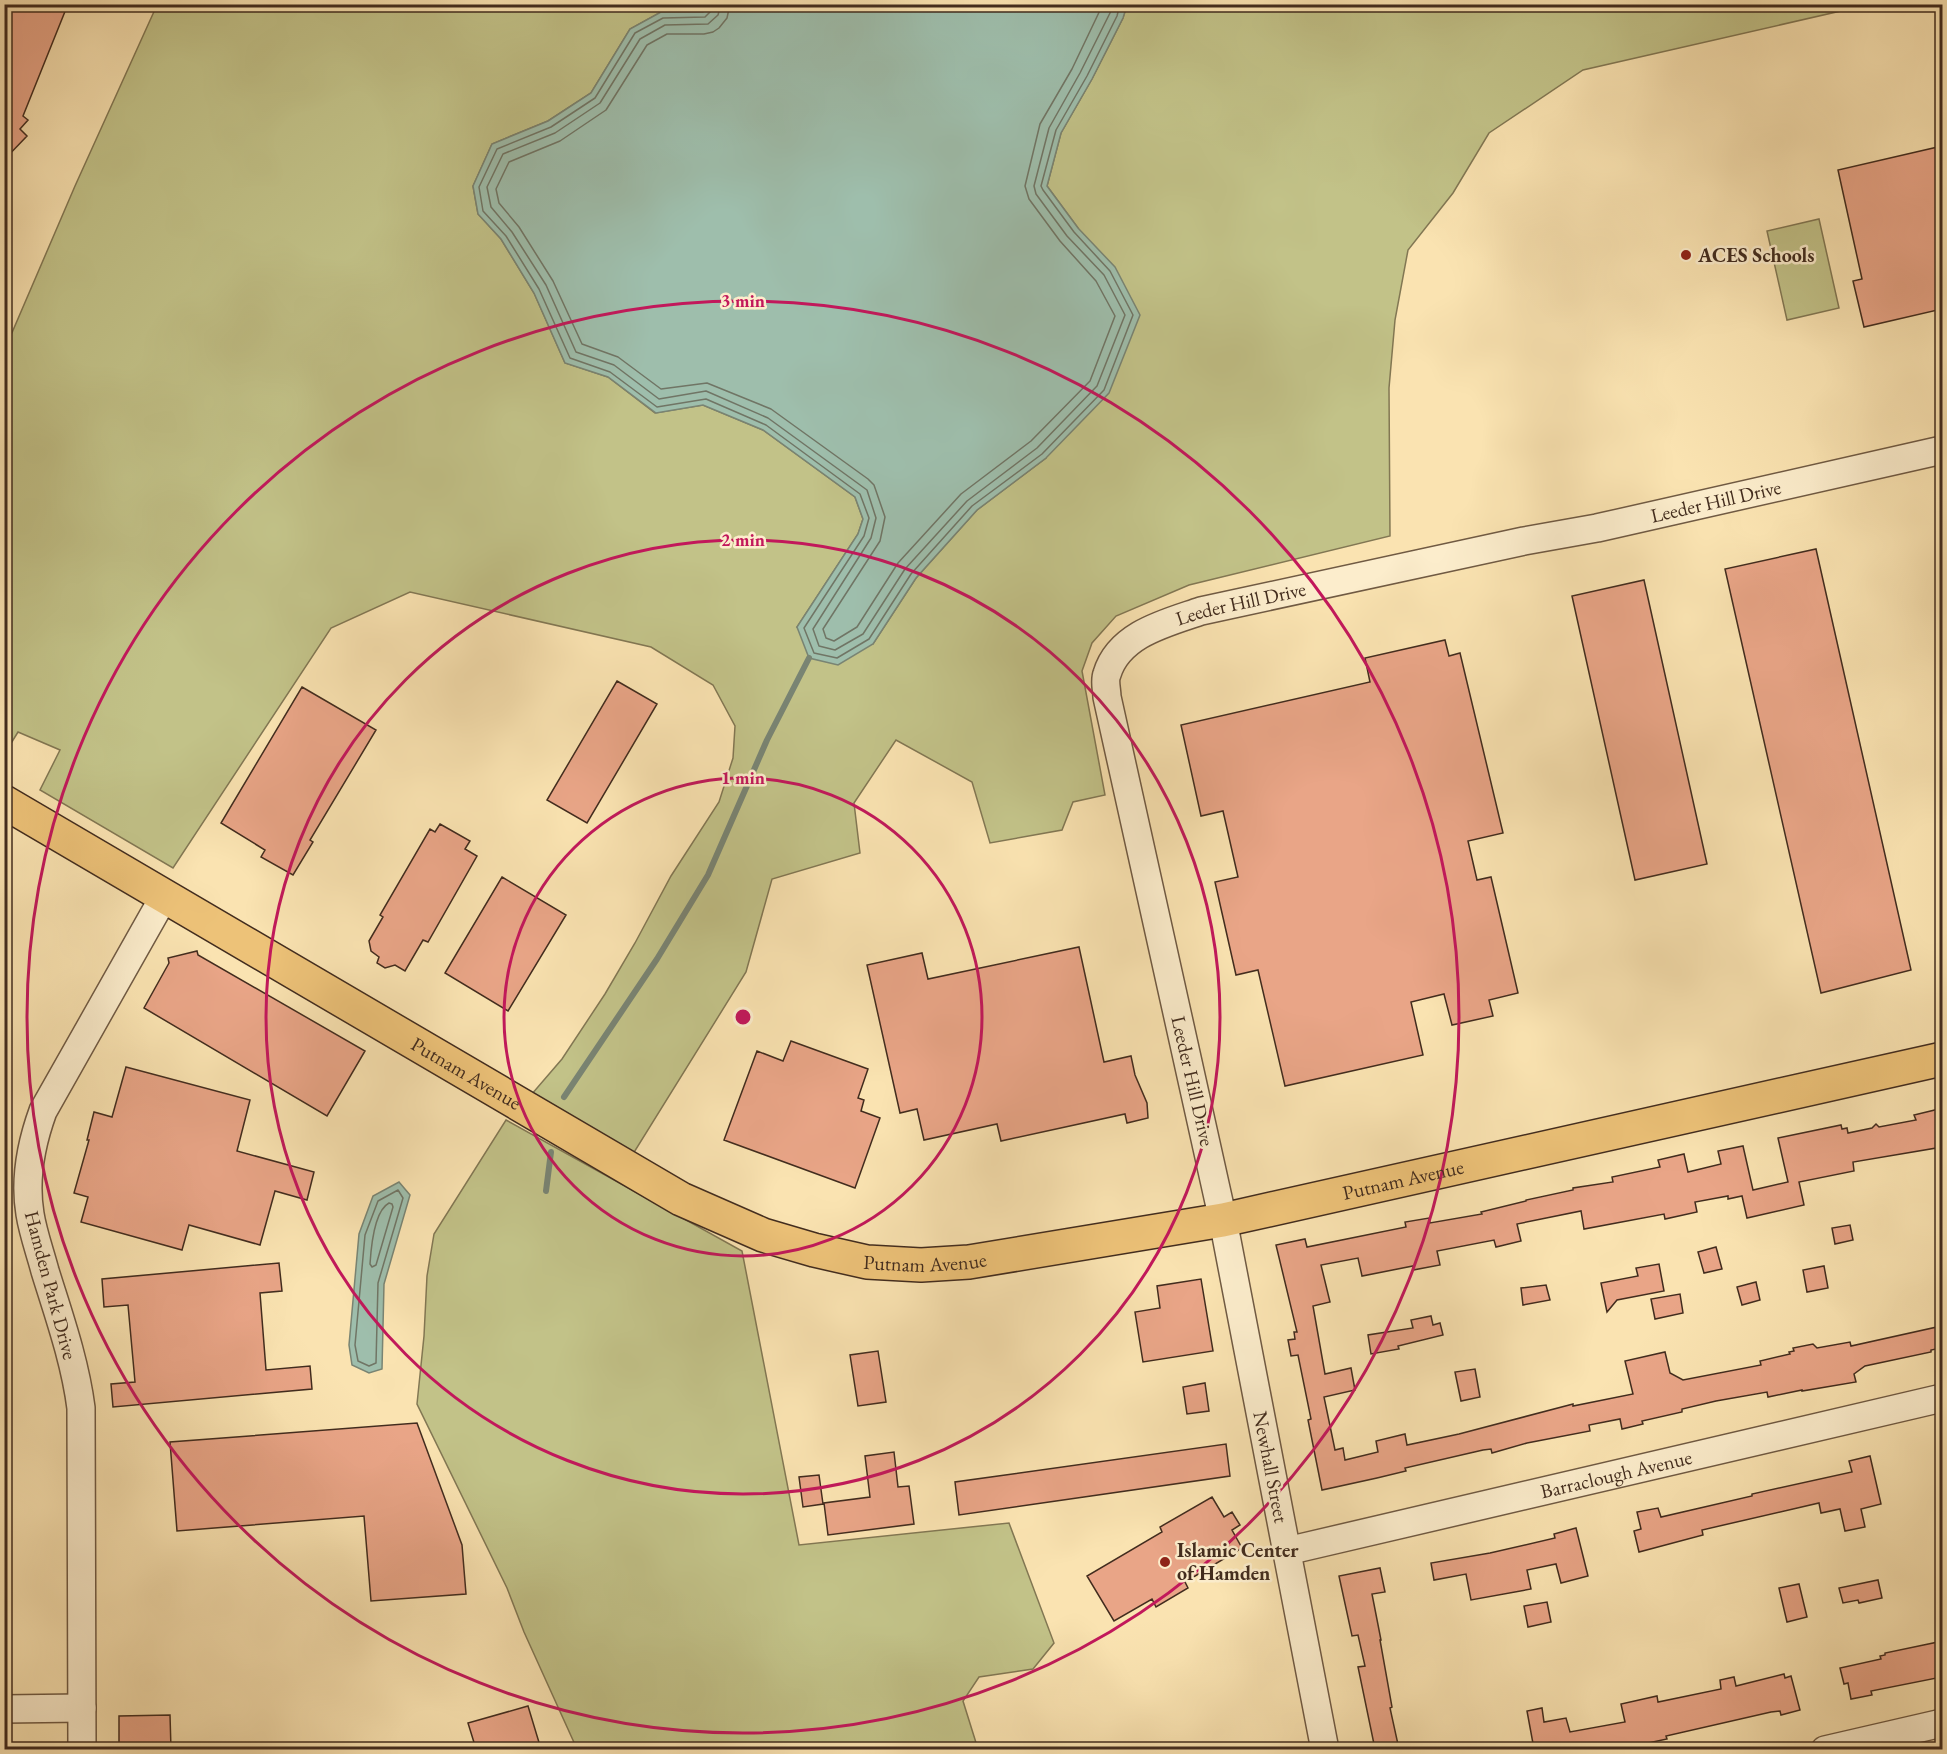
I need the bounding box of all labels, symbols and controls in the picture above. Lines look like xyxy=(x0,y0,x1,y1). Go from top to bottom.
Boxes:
place label: ACES Schools xyxy=(1697,242,1814,268)
marker: ACES Schools xyxy=(1679,248,1693,262)
text: 3 min xyxy=(721,289,765,312)
street label: Leeder Hill Drive xyxy=(1648,474,1784,529)
text: 2 min xyxy=(721,528,765,551)
street label: Leeder Hill Drive xyxy=(1172,576,1308,632)
text: 1 min xyxy=(721,766,765,789)
centre of rings xyxy=(733,1007,753,1027)
street label: Leeder Hill Drive xyxy=(1165,1013,1221,1149)
street label: Putnam Avenue xyxy=(407,1031,526,1116)
street label: Putnam Avenue xyxy=(1340,1153,1466,1206)
street label: Hamden Park Drive xyxy=(19,1208,83,1362)
street label: Putnam Avenue xyxy=(863,1246,989,1278)
street label: Newhall Street xyxy=(1247,1409,1295,1526)
street label: Barraclough Avenue xyxy=(1538,1444,1695,1504)
place label: Islamic Center of Hamden xyxy=(1177,1537,1299,1586)
marker: Islamic Center of Hamden xyxy=(1158,1555,1172,1569)

